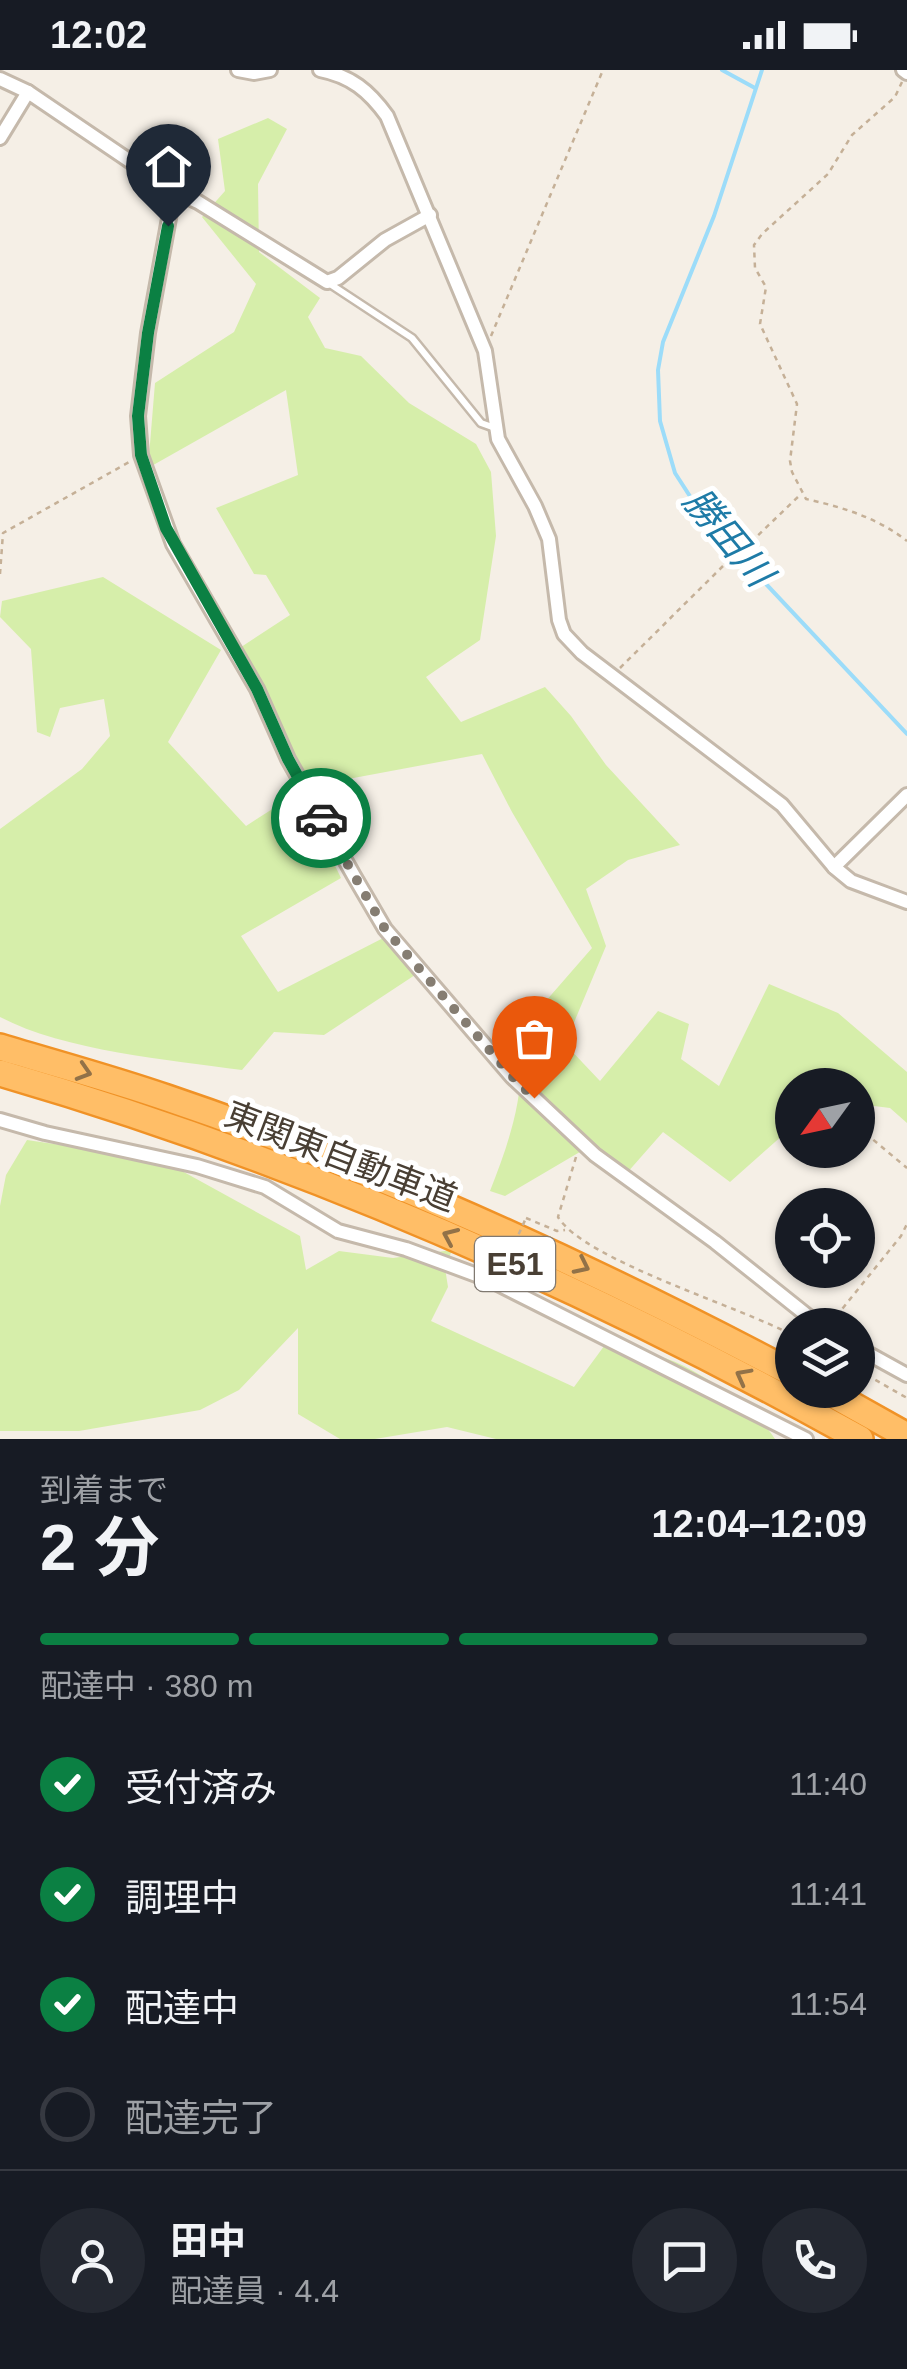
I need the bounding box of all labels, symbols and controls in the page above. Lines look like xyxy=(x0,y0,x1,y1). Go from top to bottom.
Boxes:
text: 12:02 xyxy=(50,14,147,56)
pin xyxy=(126,124,211,227)
icon: home xyxy=(141,139,196,194)
water label: 勝田川 xyxy=(675,480,783,597)
courier xyxy=(271,768,371,868)
icon: car xyxy=(294,791,349,846)
pin xyxy=(492,996,577,1099)
icon: bag xyxy=(507,1011,562,1066)
one-way arrow xyxy=(74,1060,91,1081)
north arrow xyxy=(775,1068,875,1168)
map controls xyxy=(775,1068,875,1408)
street label: 東関東自動車道 xyxy=(220,1094,462,1218)
button: locate xyxy=(775,1188,875,1288)
one-way arrow xyxy=(442,1228,460,1248)
road number: E51 xyxy=(475,1237,555,1291)
one-way arrow xyxy=(571,1254,589,1274)
button: layers xyxy=(775,1308,875,1408)
one-way arrow xyxy=(736,1369,754,1388)
text: 到着まで xyxy=(40,1472,168,1508)
text: 12:04–12:09 xyxy=(651,1503,867,1545)
text: 2 分 xyxy=(40,1511,159,1584)
text: 配達中 · 380 m xyxy=(40,1668,253,1704)
icon: check xyxy=(40,1757,95,1812)
text: 11:40 xyxy=(789,1766,867,1802)
text: 受付済み xyxy=(125,1767,277,1809)
icon: check xyxy=(40,1867,95,1922)
text: 11:41 xyxy=(789,1876,867,1912)
text: 調理中 xyxy=(125,1877,239,1919)
icon: check xyxy=(40,1977,95,2032)
text: 11:54 xyxy=(789,1986,867,2022)
text: 配達中 xyxy=(125,1987,239,2029)
text: 配達完了 xyxy=(125,2097,277,2139)
button: person xyxy=(40,2208,145,2313)
button: chat xyxy=(632,2208,737,2313)
button: phone xyxy=(762,2208,867,2313)
text: 田中 xyxy=(170,2220,246,2262)
text: 配達員 · 4.4 xyxy=(170,2273,339,2309)

